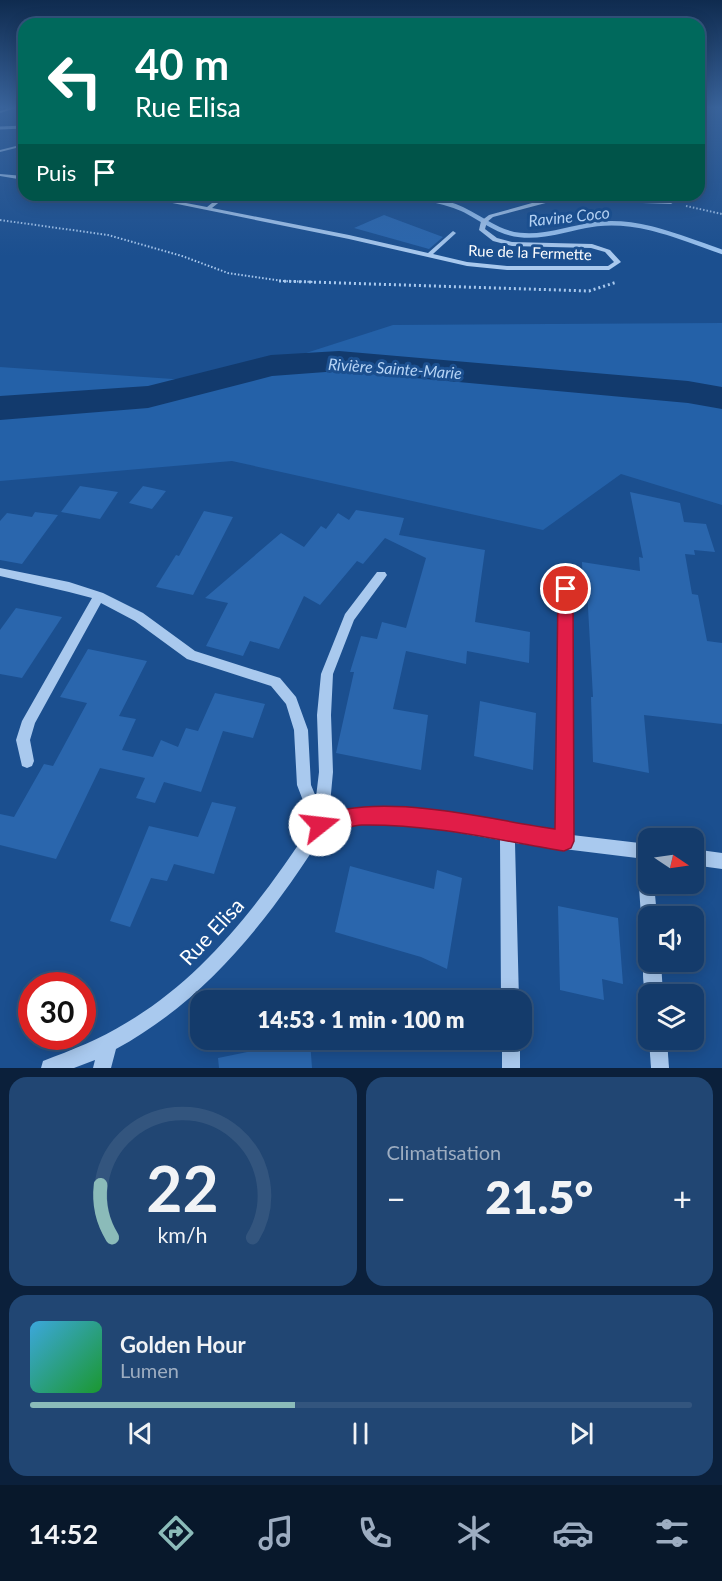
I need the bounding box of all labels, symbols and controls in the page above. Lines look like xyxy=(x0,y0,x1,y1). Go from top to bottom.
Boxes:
text: 40 m xyxy=(135,39,229,89)
icon: left xyxy=(36,42,114,120)
text: Rue Elisa xyxy=(135,90,241,123)
icon: arrive xyxy=(88,156,121,189)
text: Puis xyxy=(36,159,76,186)
water label: Ravine Coco xyxy=(527,202,611,230)
street label: Rue de la Fermette xyxy=(468,241,592,263)
water label: Rivière Sainte-Marie xyxy=(327,354,463,382)
pin xyxy=(540,563,591,614)
icon: arrive xyxy=(549,572,582,605)
position arrow xyxy=(288,793,352,857)
north arrow xyxy=(638,828,704,894)
map controls xyxy=(638,828,704,1050)
street label: Rue Elisa xyxy=(174,892,248,970)
button: sound xyxy=(638,906,704,972)
speed limit sign: 30 xyxy=(18,972,96,1050)
button: layers xyxy=(638,984,704,1050)
text: 14:53 · 1 min · 100 m xyxy=(258,1006,464,1033)
text: Climatisation xyxy=(387,1140,501,1164)
text: 22 xyxy=(147,1150,219,1225)
text: 21.5° xyxy=(485,1170,593,1224)
text: − xyxy=(387,1178,406,1218)
text: + xyxy=(673,1178,692,1218)
text: km/h xyxy=(158,1223,208,1249)
text: Golden Hour xyxy=(120,1331,246,1358)
text: Lumen xyxy=(120,1358,179,1382)
icon: previous xyxy=(124,1417,157,1450)
icon: pause xyxy=(344,1417,377,1450)
icon: next xyxy=(565,1417,598,1450)
icon: directions xyxy=(155,1512,197,1554)
icon: music xyxy=(255,1512,297,1554)
icon: phone xyxy=(354,1512,396,1554)
icon: climate xyxy=(453,1512,495,1554)
icon: car xyxy=(552,1512,594,1554)
icon: filters xyxy=(651,1512,693,1554)
text: 14:52 xyxy=(29,1517,98,1550)

